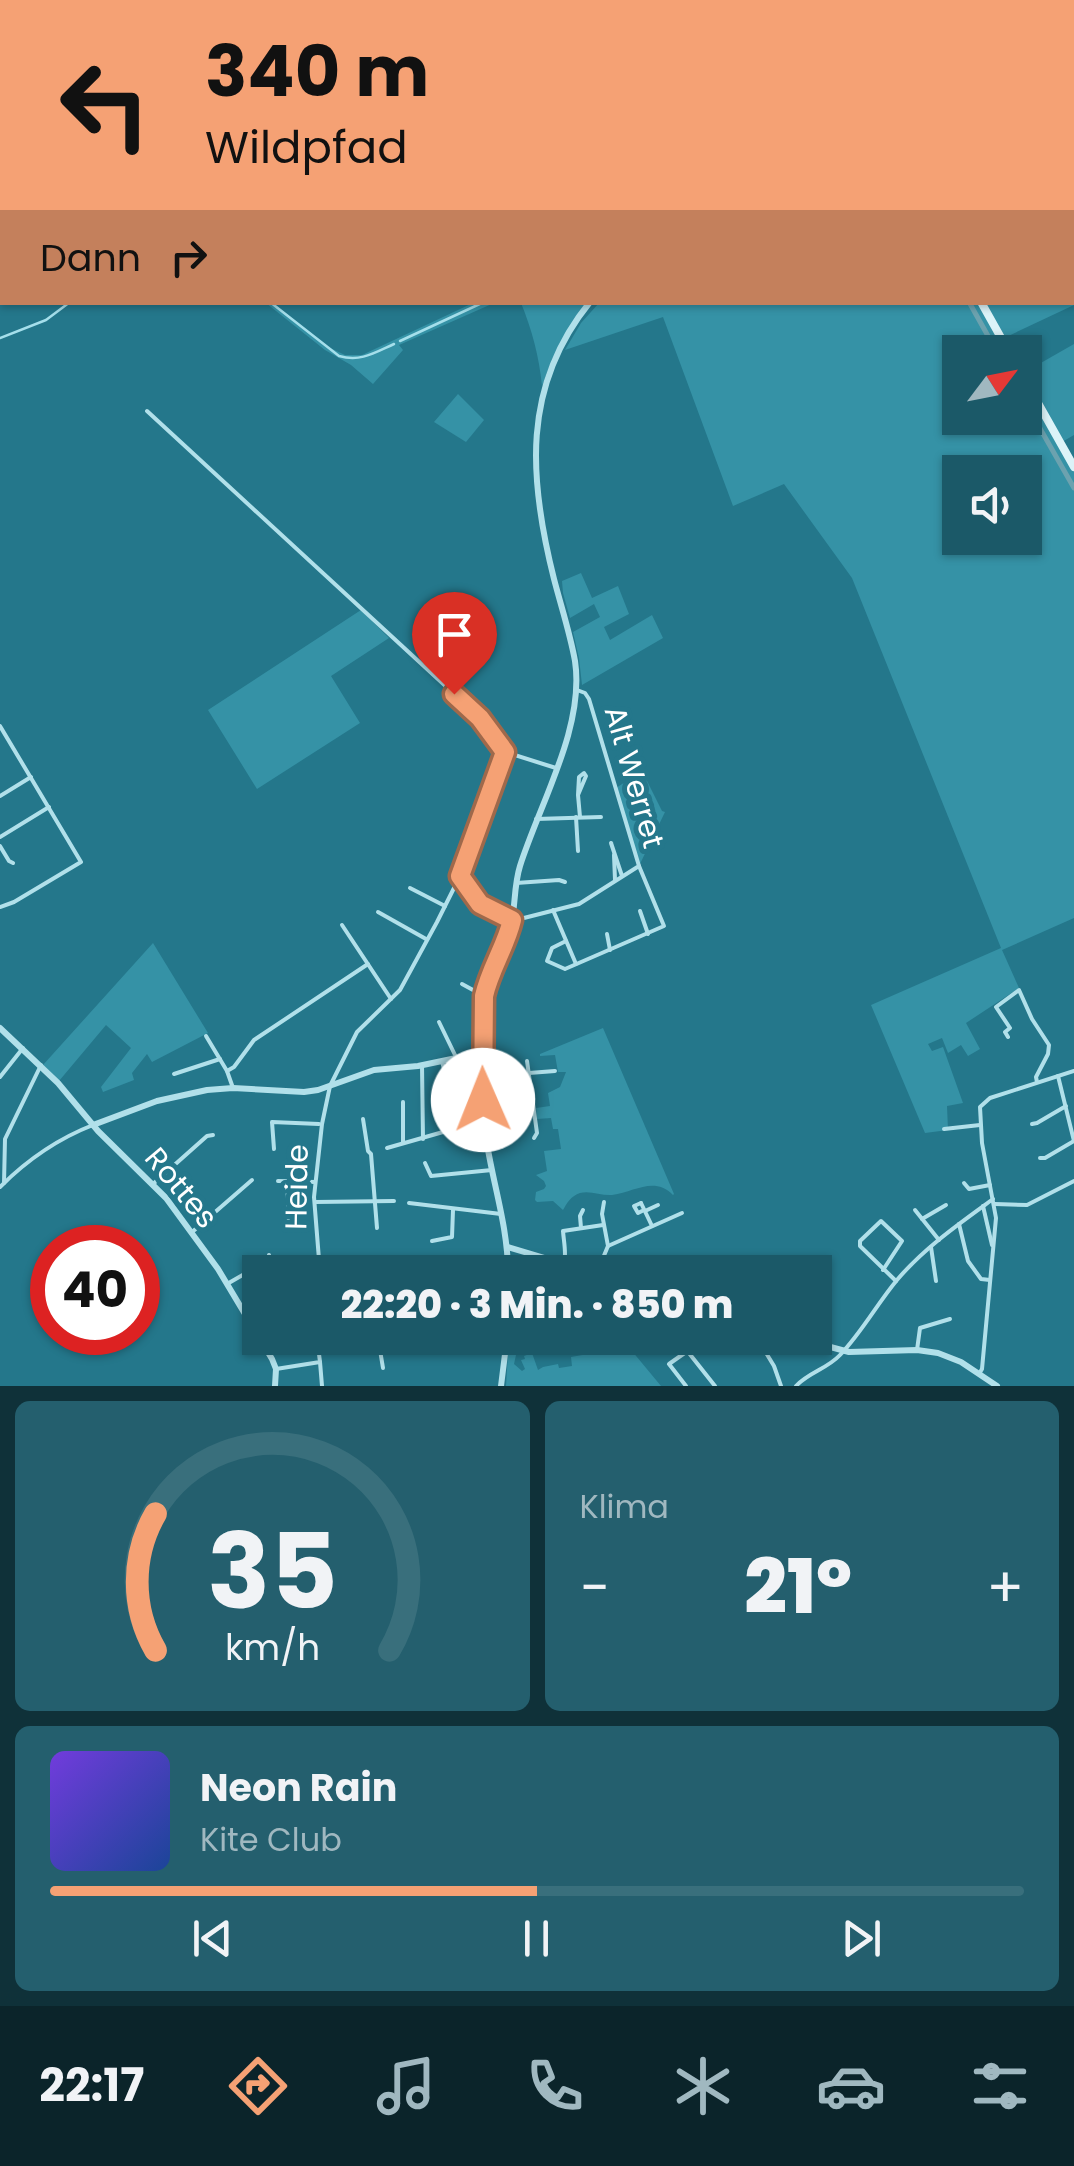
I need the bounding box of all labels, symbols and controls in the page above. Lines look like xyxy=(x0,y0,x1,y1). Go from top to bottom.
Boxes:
text: 340 m xyxy=(205,22,429,121)
icon: left xyxy=(40,40,170,170)
text: Wildpfad xyxy=(205,116,408,179)
icon: right xyxy=(161,230,216,285)
text: Dann xyxy=(40,231,141,284)
north arrow xyxy=(942,335,1042,435)
map controls xyxy=(942,335,1042,555)
button: sound xyxy=(942,455,1042,555)
pin xyxy=(412,592,497,695)
icon: arrive xyxy=(427,607,482,662)
street label: Alt Werret xyxy=(594,701,675,853)
position arrow xyxy=(431,1048,535,1152)
street label: Rottes xyxy=(135,1138,228,1237)
street label: Heide xyxy=(274,1144,319,1230)
speed limit sign: 40 xyxy=(30,1225,160,1355)
text: 22:20 · 3 Min. · 850 m xyxy=(341,1278,733,1331)
text: Klima xyxy=(580,1484,669,1529)
text: 35 xyxy=(207,1499,338,1644)
text: 21° xyxy=(744,1534,852,1639)
text: − xyxy=(580,1549,610,1626)
text: + xyxy=(986,1549,1024,1626)
text: km/h xyxy=(225,1622,320,1673)
text: Neon Rain xyxy=(200,1761,397,1814)
text: Kite Club xyxy=(200,1817,342,1862)
icon: previous xyxy=(185,1911,240,1966)
icon: pause xyxy=(509,1911,564,1966)
icon: next xyxy=(834,1911,889,1966)
icon: directions xyxy=(223,2051,293,2121)
icon: music xyxy=(371,2051,441,2121)
icon: phone xyxy=(520,2051,590,2121)
icon: climate xyxy=(668,2051,738,2121)
icon: car xyxy=(816,2051,886,2121)
icon: filters xyxy=(965,2051,1035,2121)
text: 22:17 xyxy=(39,2054,144,2117)

